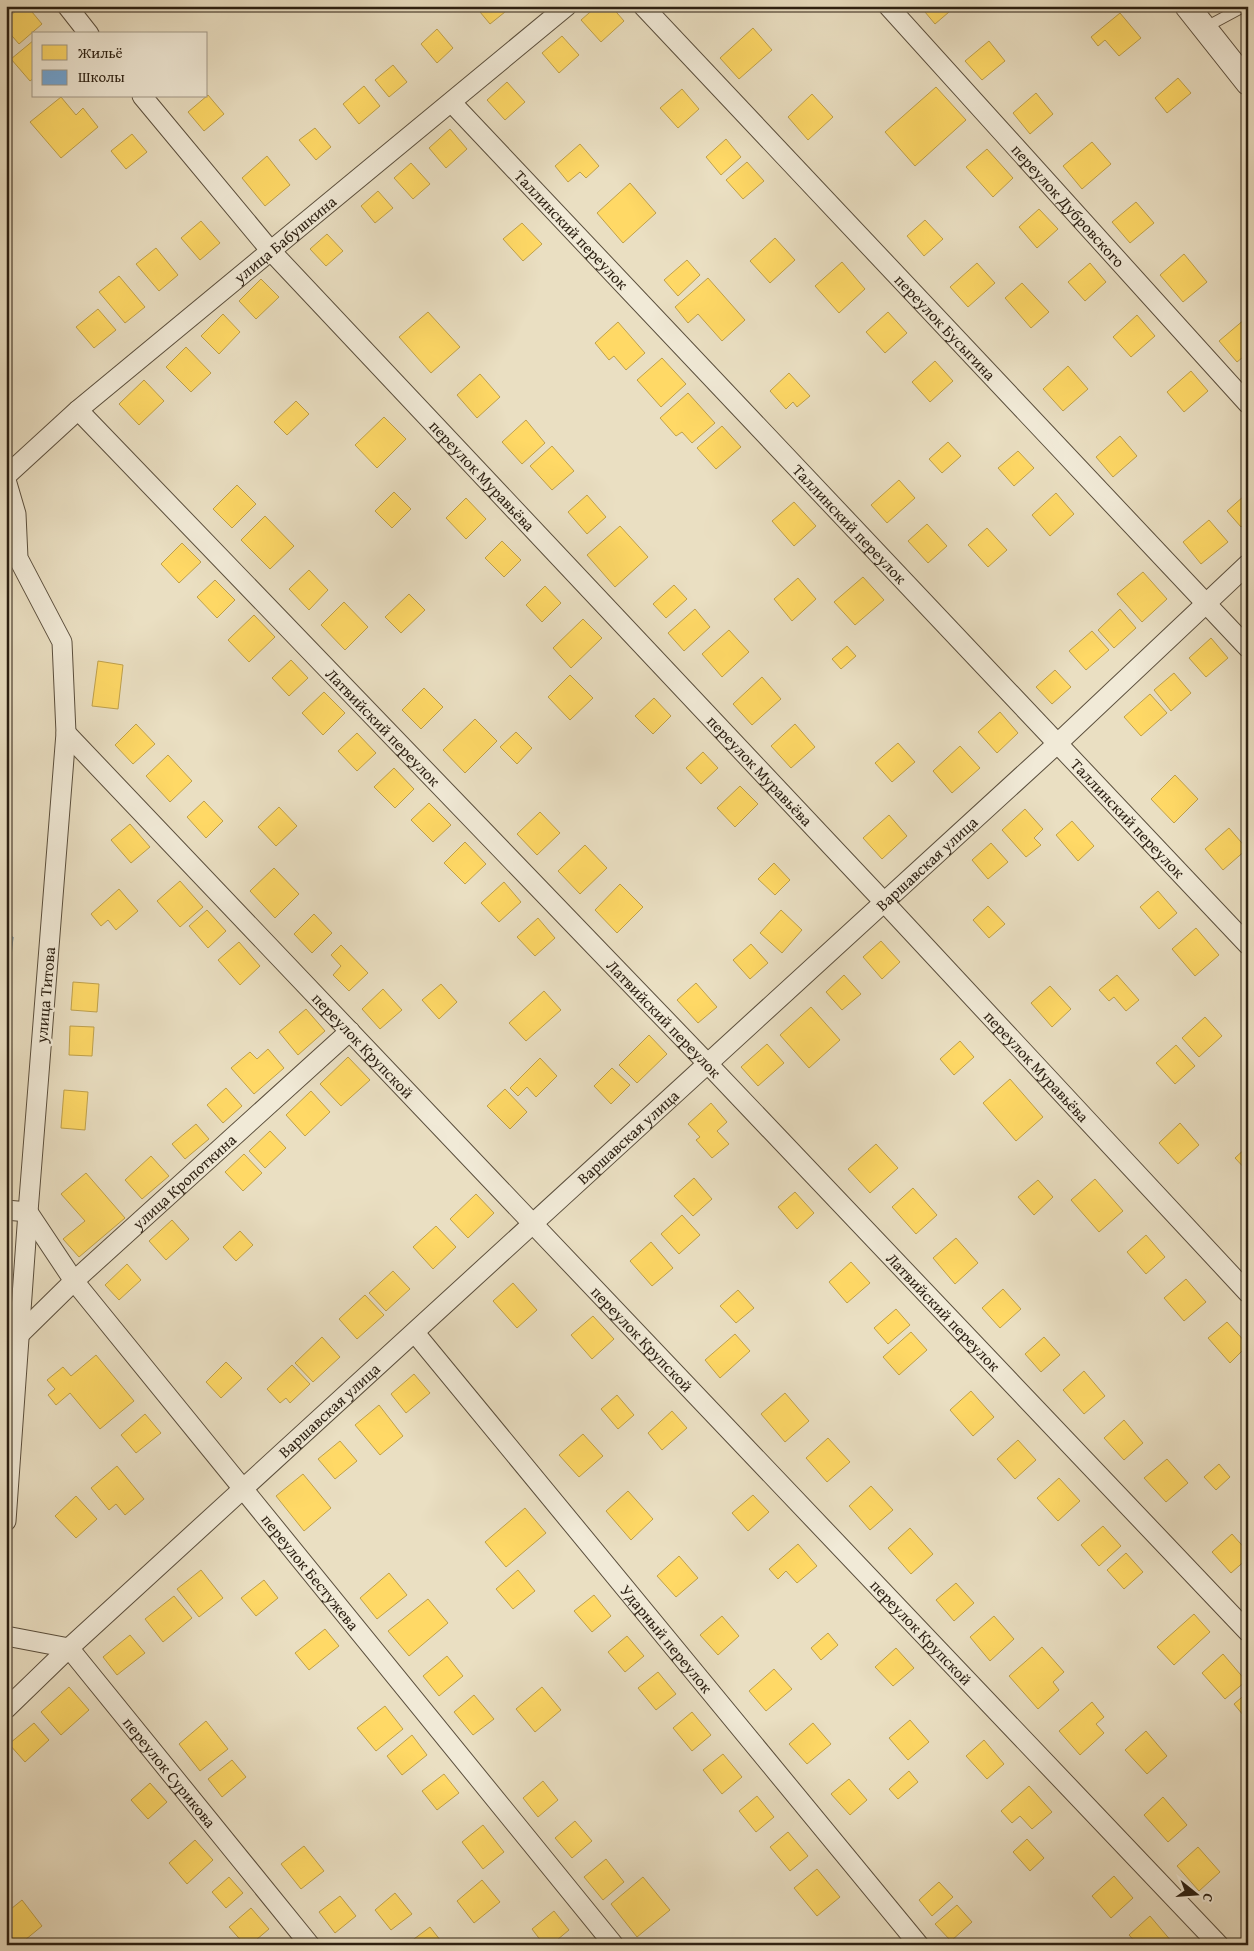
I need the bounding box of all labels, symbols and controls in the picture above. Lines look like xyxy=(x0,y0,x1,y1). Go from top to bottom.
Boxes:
legend xyxy=(32,32,208,98)
text: Жильё xyxy=(77,42,123,63)
text: Школы xyxy=(78,66,125,87)
street label: переулок Дубровского xyxy=(1006,138,1131,273)
street label: Таллинский переулок xyxy=(509,164,635,295)
street label: улица Бабушкина xyxy=(228,189,342,289)
street label: переулок Бусыгина xyxy=(889,268,1002,386)
street label: переулок Муравьёва xyxy=(424,414,541,537)
street label: Таллинский переулок xyxy=(787,458,913,590)
street label: Латвийский переулок xyxy=(320,662,447,792)
street label: переулок Муравьёва xyxy=(702,709,819,832)
street label: Таллинский переулок xyxy=(1065,753,1191,884)
street label: Варшавская улица xyxy=(870,810,983,916)
street label: улица Титова xyxy=(29,946,61,1045)
street label: Латвийский переулок xyxy=(601,954,728,1084)
street label: переулок Крупской xyxy=(307,987,420,1104)
street label: переулок Муравьёва xyxy=(979,1005,1095,1128)
street label: Варшавская улица xyxy=(571,1083,684,1190)
street label: улица Кропоткина xyxy=(126,1128,242,1236)
street label: Латвийский переулок xyxy=(881,1247,1007,1377)
street label: переулок Крупской xyxy=(586,1280,699,1398)
street label: Варшавская улица xyxy=(273,1357,386,1463)
street label: переулок Бестужева xyxy=(256,1508,366,1636)
street label: переулок Крупской xyxy=(865,1574,978,1691)
street label: Ударный переулок xyxy=(615,1579,719,1699)
street label: переулок Сурикова xyxy=(117,1711,222,1833)
north arrow xyxy=(1172,1868,1222,1918)
text: С xyxy=(1198,1891,1219,1905)

